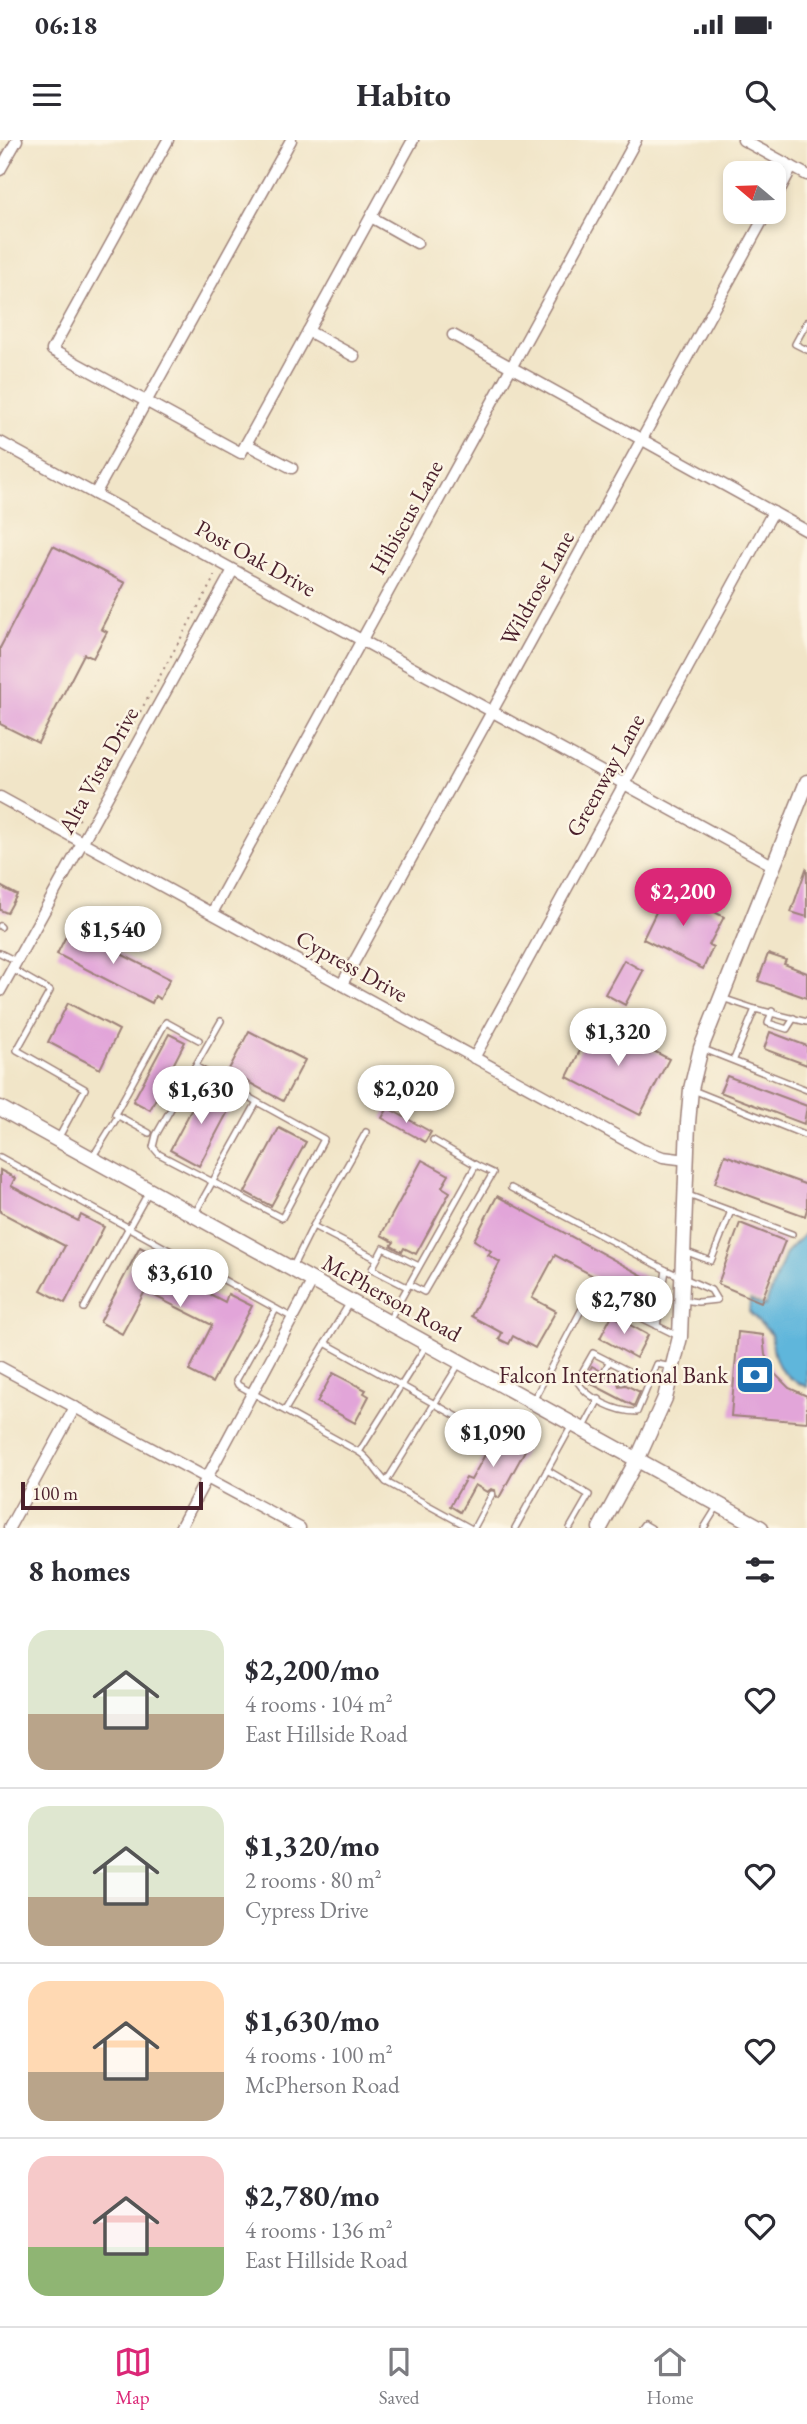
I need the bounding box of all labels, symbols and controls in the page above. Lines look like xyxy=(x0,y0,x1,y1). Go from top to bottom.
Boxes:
text: 06:18 xyxy=(35,8,97,42)
text: Habito xyxy=(356,74,451,116)
icon: menu xyxy=(28,76,66,114)
icon: search xyxy=(741,76,779,114)
north arrow xyxy=(723,161,786,224)
map controls xyxy=(723,161,786,224)
street label: Hibiscus Lane xyxy=(362,454,450,580)
street label: Post Oak Drive xyxy=(190,513,322,603)
street label: Wildrose Lane xyxy=(493,525,581,651)
street label: Alta Vista Drive xyxy=(50,701,145,840)
street label: Greenway Lane xyxy=(559,708,651,842)
pin: $2,200 xyxy=(626,868,740,928)
text: $2,200 xyxy=(651,876,715,906)
pin: $1,540 xyxy=(56,906,170,966)
text: $1,540 xyxy=(81,914,145,944)
street label: Cypress Drive xyxy=(291,923,413,1009)
pin: $1,320 xyxy=(561,1009,675,1068)
text: $1,320 xyxy=(586,1016,650,1046)
pin: $1,630 xyxy=(144,1066,258,1126)
pin: $2,020 xyxy=(349,1066,463,1125)
text: $2,020 xyxy=(374,1073,438,1103)
text: $1,630 xyxy=(169,1074,233,1104)
street label: McPherson Road xyxy=(317,1247,467,1349)
pin: $3,610 xyxy=(123,1250,237,1309)
text: $3,610 xyxy=(148,1257,212,1287)
pin: $2,780 xyxy=(567,1276,681,1336)
text: $2,780 xyxy=(592,1284,656,1314)
bank icon: Falcon International Bank xyxy=(734,1354,776,1396)
place label: Falcon International Bank xyxy=(499,1360,729,1390)
pin: $1,090 xyxy=(436,1410,550,1469)
text: $1,090 xyxy=(461,1417,525,1447)
scale bar xyxy=(21,1479,203,1511)
text: 100 m xyxy=(32,1481,78,1506)
text: 8 homes xyxy=(28,1551,130,1590)
icon: filters xyxy=(741,1551,779,1589)
text: $2,200/mo xyxy=(245,1650,379,1689)
icon: home xyxy=(84,1658,168,1742)
icon: heart xyxy=(741,1681,779,1719)
text: 4 rooms · 104 m² xyxy=(245,1689,393,1719)
text: East Hillside Road xyxy=(245,1719,408,1749)
text: $1,320/mo xyxy=(245,1826,379,1865)
icon: home xyxy=(84,1834,168,1918)
icon: heart xyxy=(741,1857,779,1895)
text: 2 rooms · 80 m² xyxy=(245,1865,382,1895)
text: Cypress Drive xyxy=(245,1895,369,1925)
text: $1,630/mo xyxy=(245,2001,379,2040)
icon: home xyxy=(84,2009,168,2093)
icon: heart xyxy=(741,2032,779,2070)
text: 4 rooms · 100 m² xyxy=(245,2040,393,2070)
text: McPherson Road xyxy=(245,2070,400,2100)
text: $2,780/mo xyxy=(245,2176,379,2215)
icon: home xyxy=(84,2184,168,2268)
icon: heart xyxy=(741,2207,779,2245)
text: 4 rooms · 136 m² xyxy=(245,2215,393,2245)
text: East Hillside Road xyxy=(245,2245,408,2275)
tab: Map xyxy=(114,2343,152,2410)
tab: Saved xyxy=(379,2343,419,2410)
tab: Home xyxy=(646,2343,693,2410)

